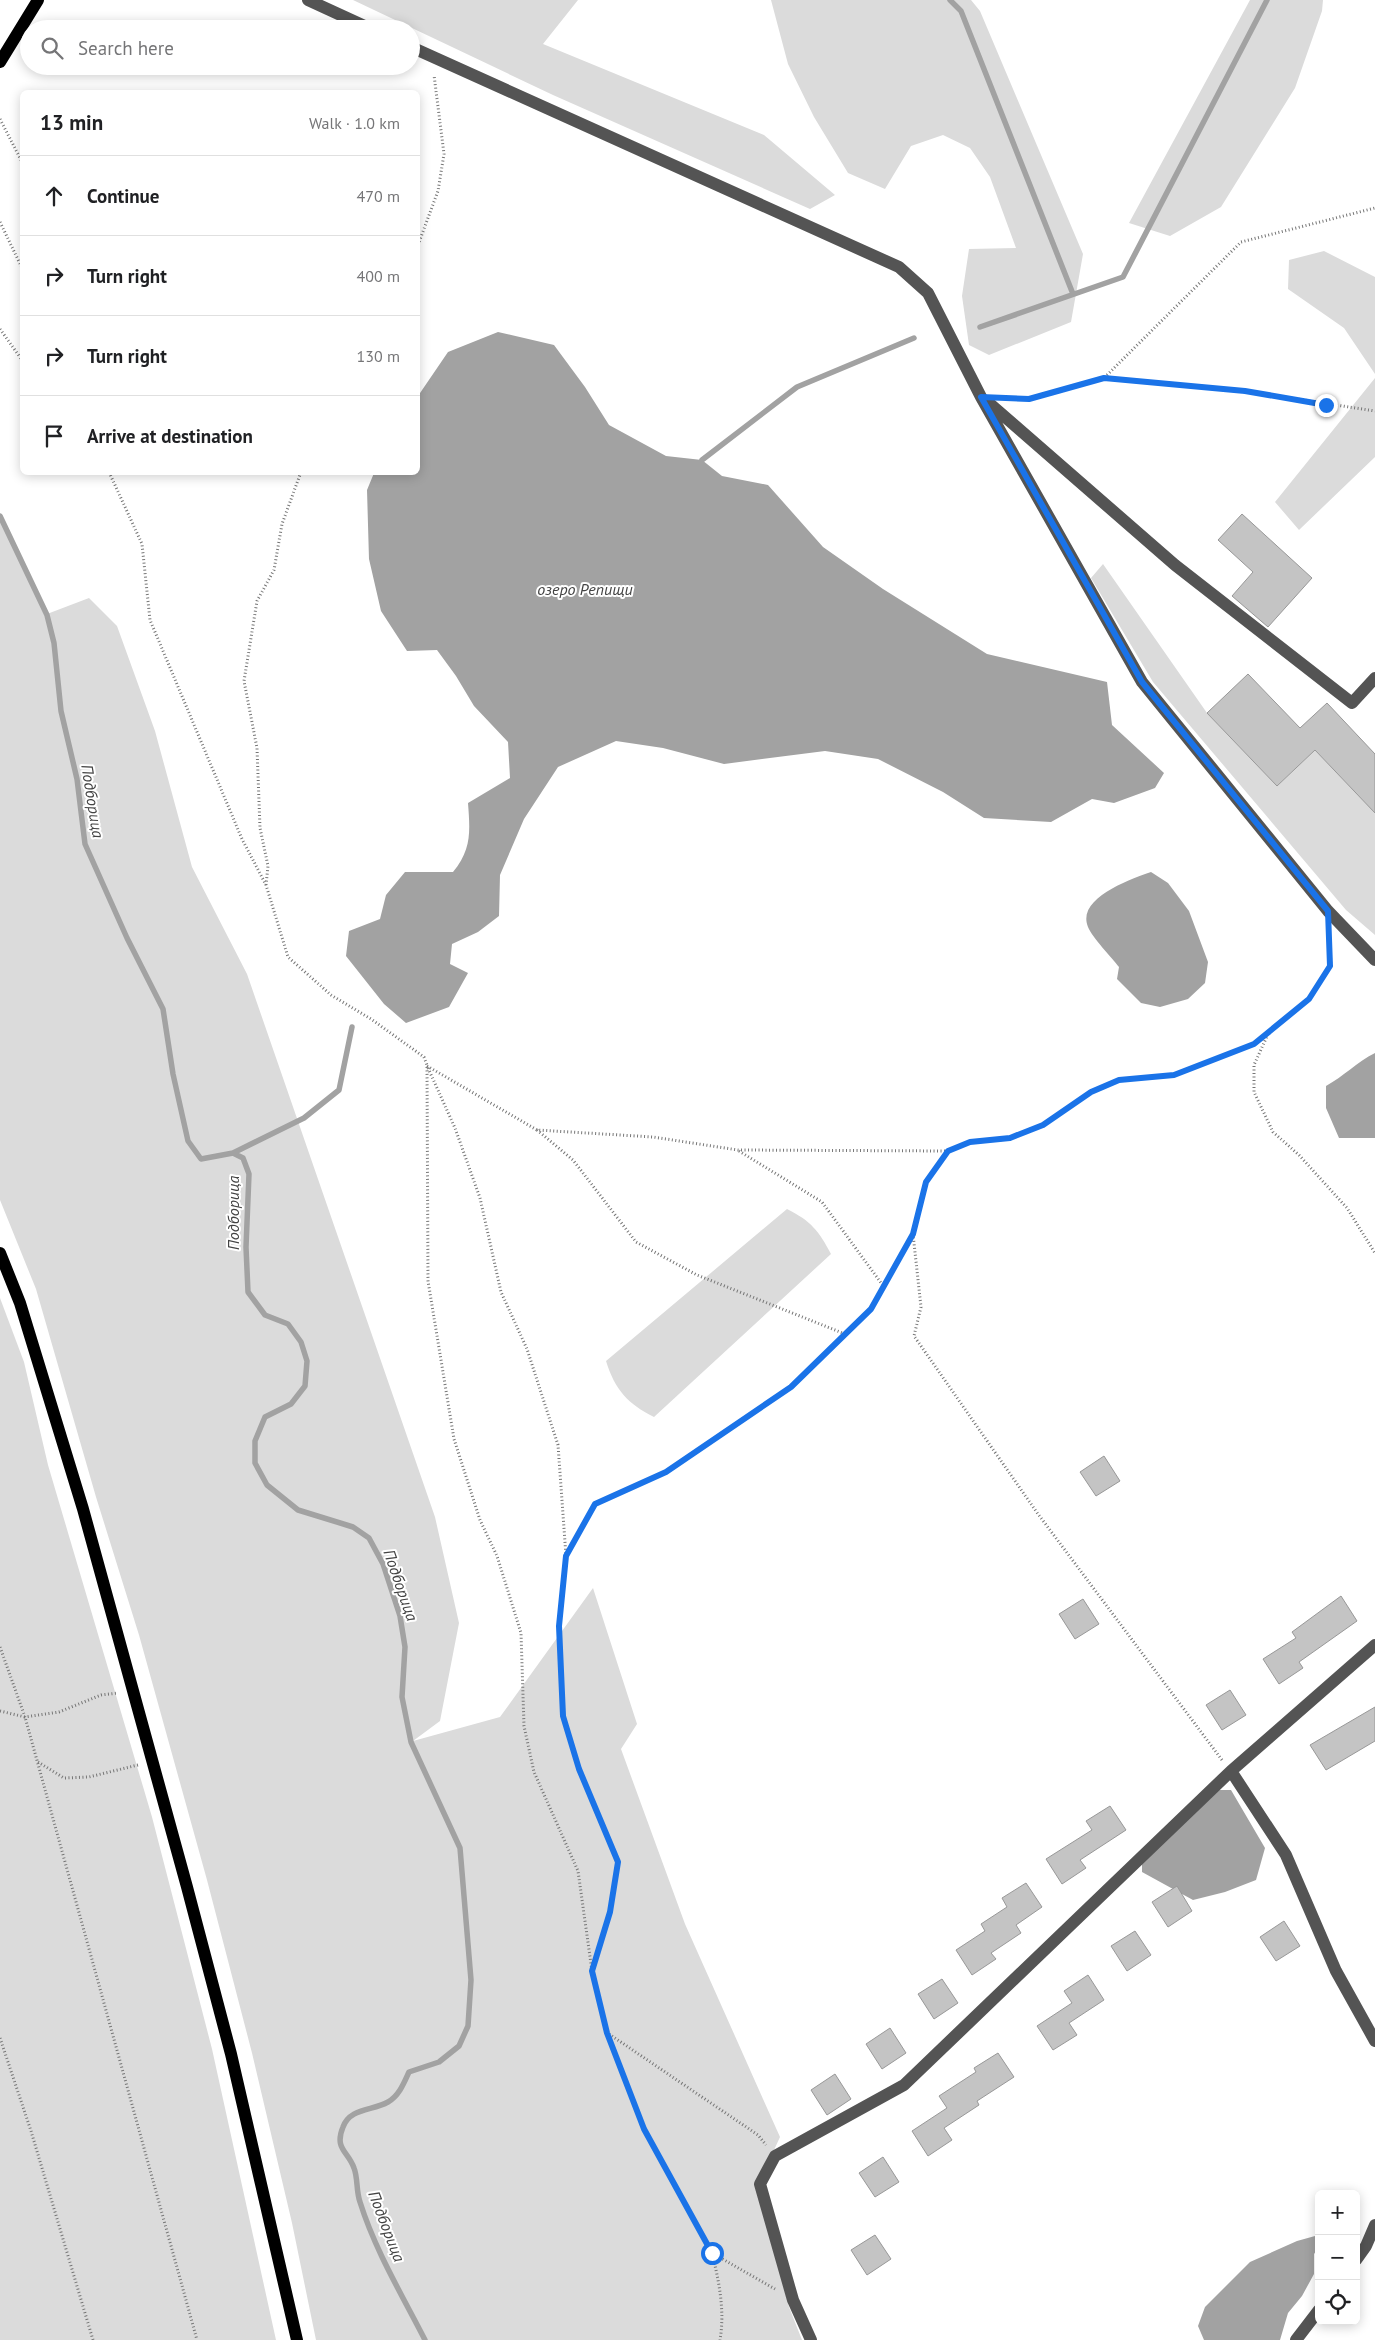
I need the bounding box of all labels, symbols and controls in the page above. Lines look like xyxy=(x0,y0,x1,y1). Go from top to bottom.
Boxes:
search box xyxy=(20,20,420,75)
icon: search xyxy=(38,34,66,62)
text: Search here xyxy=(78,36,174,60)
text: 13 min xyxy=(40,109,103,136)
text: Walk · 1.0 km xyxy=(309,113,400,133)
icon: ahead xyxy=(40,182,68,210)
text: Continue xyxy=(87,184,159,208)
text: 470 m xyxy=(357,186,400,206)
icon: right xyxy=(40,262,68,290)
text: Turn right xyxy=(87,264,167,288)
text: 400 m xyxy=(357,266,400,286)
icon: right xyxy=(40,342,68,370)
text: Turn right xyxy=(87,344,167,368)
text: 130 m xyxy=(357,346,400,366)
route end xyxy=(1315,394,1338,417)
icon: arrive xyxy=(40,422,68,450)
text: Arrive at destination xyxy=(87,424,253,448)
water label: озеро Репищи xyxy=(537,579,633,599)
water label: Подборица xyxy=(77,763,109,840)
water label: Подборица xyxy=(223,1176,243,1250)
water label: Подборица xyxy=(379,1547,423,1624)
water label: Подборица xyxy=(364,2188,410,2265)
map controls xyxy=(1315,2190,1360,2325)
button: + xyxy=(1315,2190,1360,2235)
button: − xyxy=(1315,2235,1360,2280)
route start xyxy=(701,2242,724,2265)
button: locate xyxy=(1315,2280,1360,2325)

